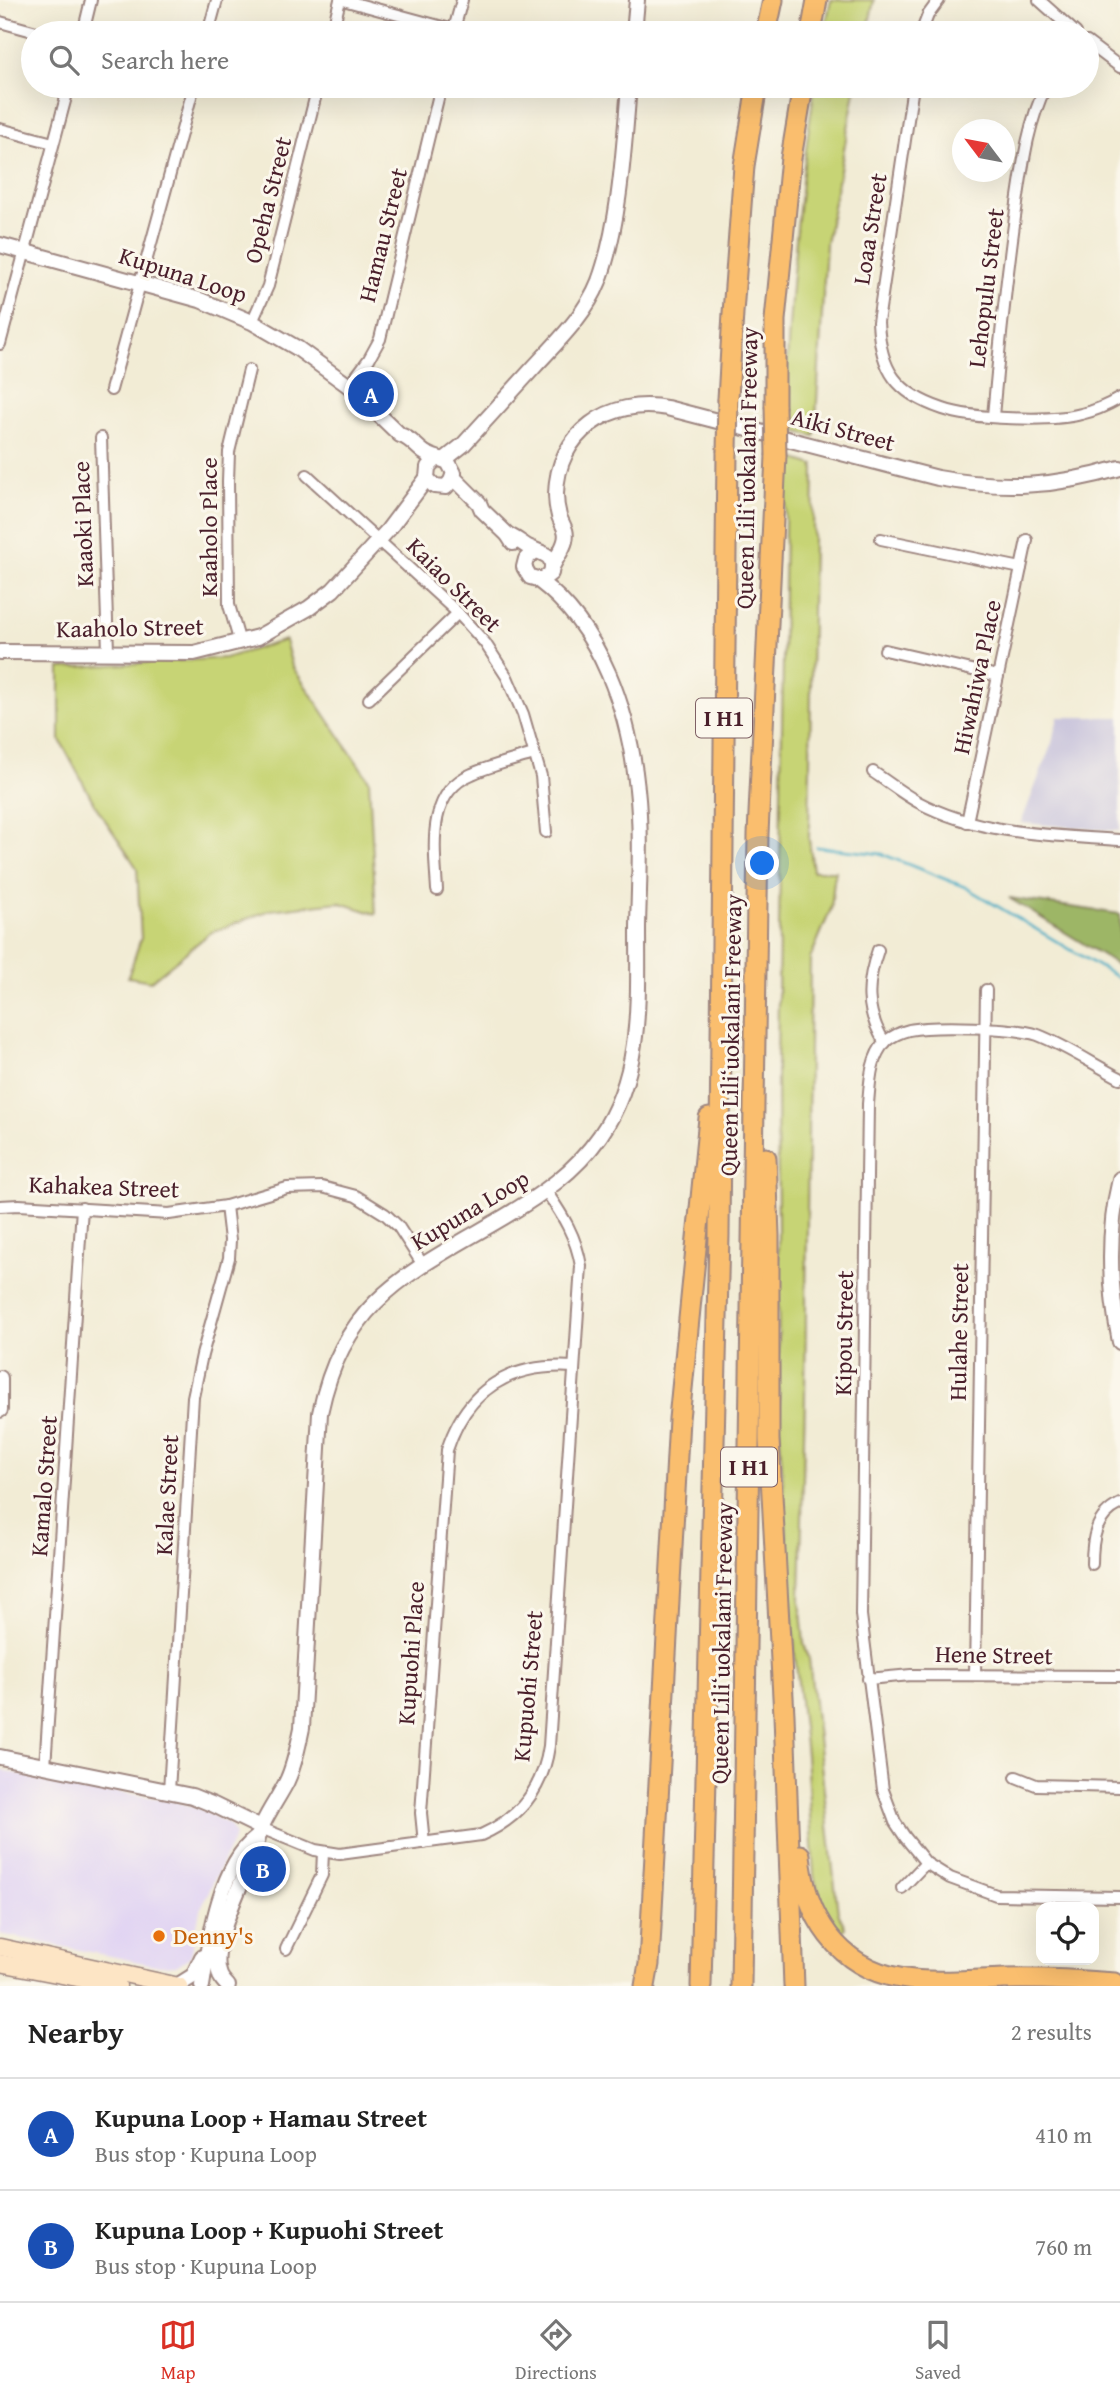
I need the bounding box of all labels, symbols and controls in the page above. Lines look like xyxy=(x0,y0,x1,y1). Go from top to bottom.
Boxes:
search box xyxy=(21,21,1099,98)
text: Search here xyxy=(101,40,229,79)
icon: search xyxy=(45,41,83,79)
north arrow xyxy=(952,119,1015,182)
street label: Opeha Street xyxy=(235,132,300,267)
street label: Hamau Street xyxy=(349,164,416,306)
street label: Loaa Street xyxy=(843,170,896,287)
street label: Lehopulu Street xyxy=(958,206,1013,370)
street label: Kupuna Loop xyxy=(115,237,252,312)
street label: Queen Liliʻuokalani Freeway xyxy=(727,327,766,609)
pin: A xyxy=(348,368,394,420)
street label: Aiki Street xyxy=(787,399,899,460)
street label: Kaaholo Place xyxy=(191,457,226,597)
street label: Kaaoki Place xyxy=(63,460,102,588)
street label: Kaiao Street xyxy=(399,529,510,640)
street label: Hiwahiwa Place xyxy=(943,596,1010,757)
street label: Kaaholo Street xyxy=(56,609,205,646)
road number: I H1 xyxy=(696,698,752,738)
your location xyxy=(745,846,779,880)
street label: Queen Liliʻuokalani Freeway xyxy=(711,894,750,1176)
street label: Kupuna Loop xyxy=(404,1160,536,1259)
street label: Kahakea Street xyxy=(28,1166,180,1207)
street label: Hulahe Street xyxy=(940,1262,977,1401)
street label: Kipou Street xyxy=(825,1270,862,1396)
street label: Kamalo Street xyxy=(21,1414,66,1558)
street label: Kalae Street xyxy=(146,1433,187,1556)
road number: I H1 xyxy=(721,1448,777,1486)
street label: Queen Liliʻuokalani Freeway xyxy=(702,1502,741,1784)
street label: Kupuohi Place xyxy=(388,1580,433,1726)
street label: Kupuohi Street xyxy=(503,1608,552,1763)
street label: Hene Street xyxy=(935,1636,1054,1673)
pin: B xyxy=(240,1843,286,1895)
map controls xyxy=(1036,1902,1099,1965)
button: locate xyxy=(1036,1902,1099,1965)
place label: Denny's xyxy=(173,1918,253,1953)
marker: Denny's xyxy=(151,1928,167,1944)
text: Nearby xyxy=(28,2010,124,2054)
text: 2 results xyxy=(1011,2015,1092,2048)
text: Kupuna Loop + Hamau Street xyxy=(95,2098,427,2137)
text: A xyxy=(44,2118,58,2151)
text: 410 m xyxy=(1035,2118,1092,2151)
text: Bus stop · Kupuna Loop xyxy=(95,2137,317,2170)
text: Kupuna Loop + Kupuohi Street xyxy=(95,2210,443,2249)
text: B xyxy=(44,2230,58,2263)
text: 760 m xyxy=(1035,2230,1092,2263)
text: Bus stop · Kupuna Loop xyxy=(95,2249,317,2282)
tab: Map xyxy=(159,2316,197,2386)
tab: Directions xyxy=(515,2316,597,2386)
tab: Saved xyxy=(915,2316,961,2386)

